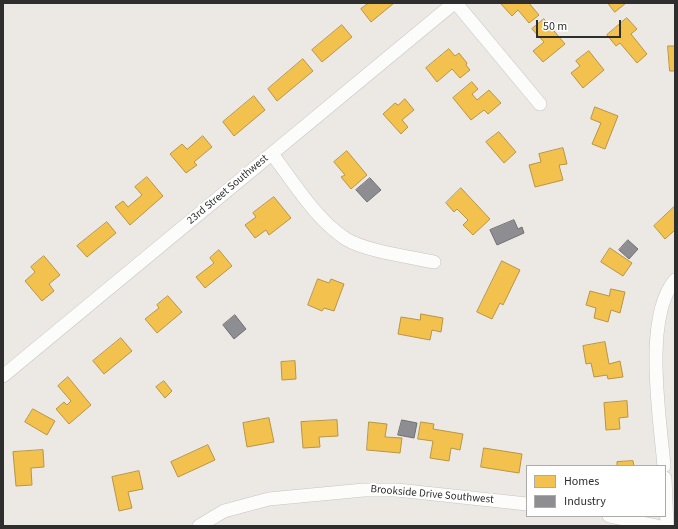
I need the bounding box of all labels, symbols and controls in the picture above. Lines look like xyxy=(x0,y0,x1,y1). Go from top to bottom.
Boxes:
scale bar xyxy=(538,12,623,38)
text: 50 m xyxy=(543,18,567,35)
street label: 23rd Street Southwest xyxy=(185,152,271,228)
legend xyxy=(526,465,666,517)
text: Homes xyxy=(564,473,599,490)
street label: Brookside Drive Southwest xyxy=(370,483,494,507)
text: Industry xyxy=(564,493,606,510)

